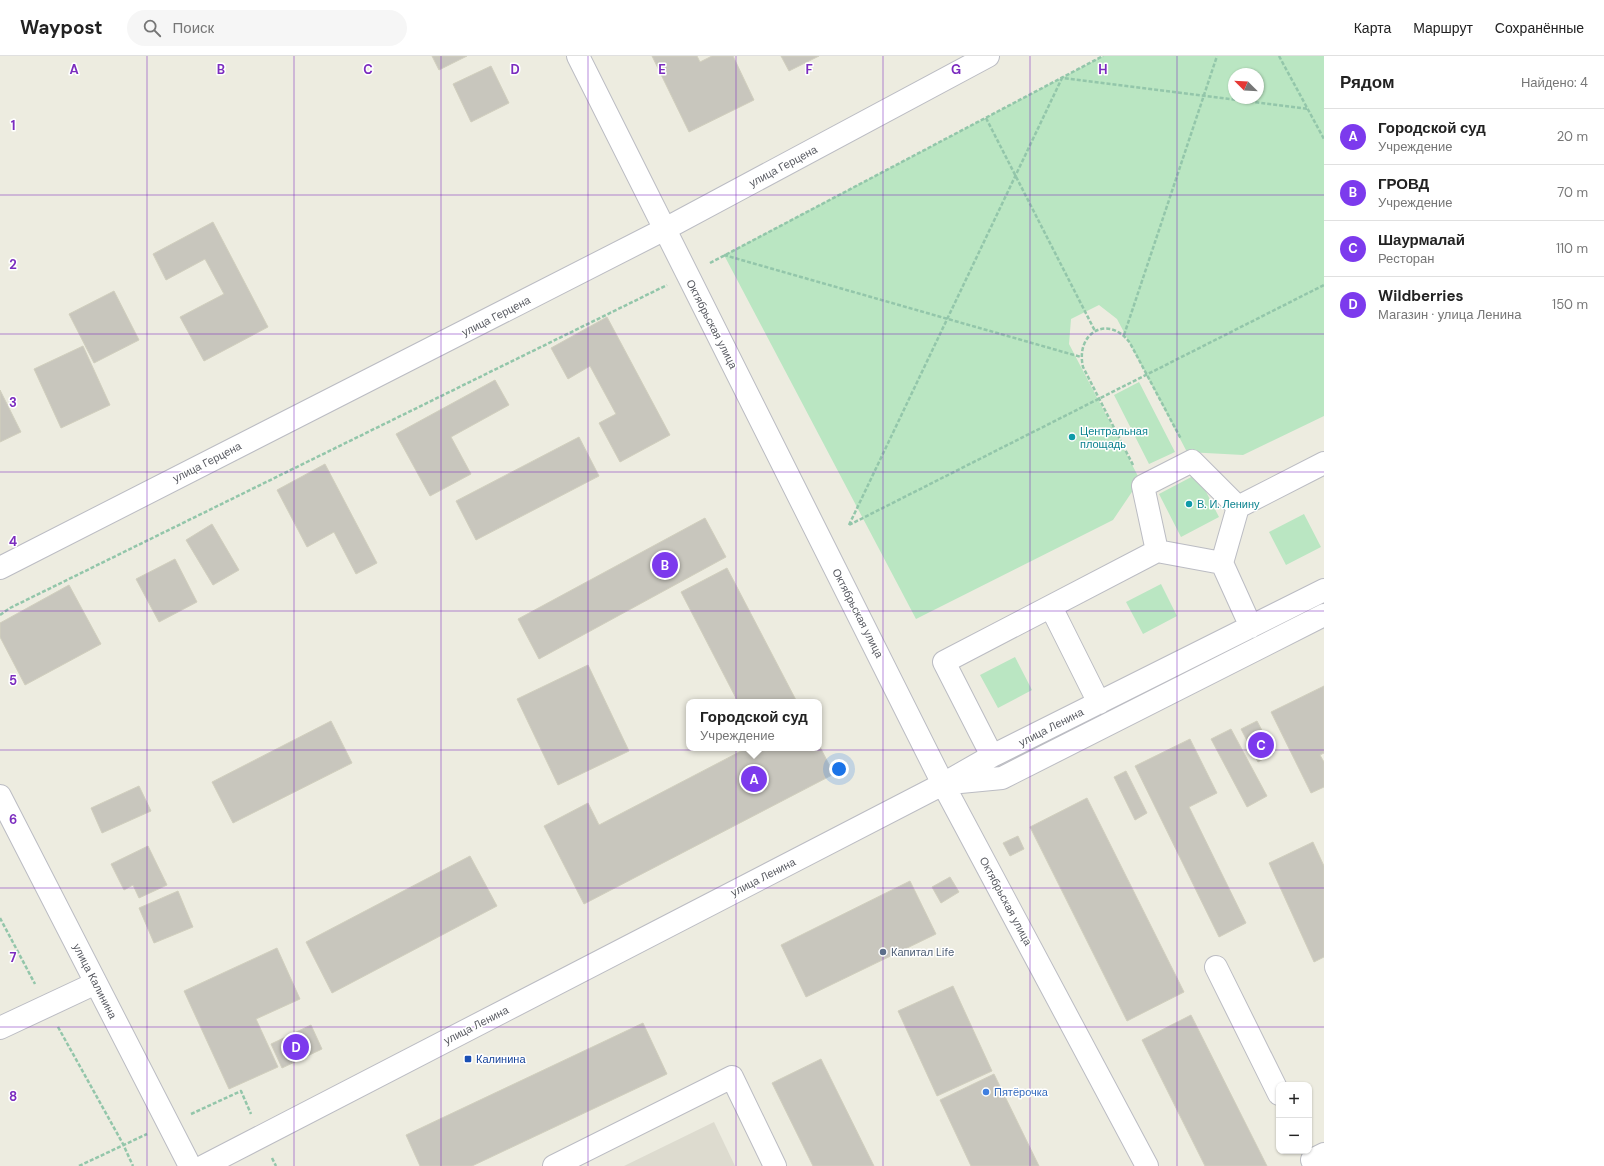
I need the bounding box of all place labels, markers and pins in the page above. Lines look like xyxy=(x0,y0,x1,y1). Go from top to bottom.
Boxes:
place label: Центральная площадь xyxy=(1080,424,1148,451)
marker: Центральная площадь xyxy=(1067,432,1077,442)
place label: В. И. Ленину xyxy=(1197,497,1260,511)
marker: В. И. Ленину xyxy=(1184,499,1194,509)
pin: B xyxy=(652,550,678,580)
pin: C xyxy=(1248,730,1274,760)
pin: A xyxy=(741,764,767,794)
place label: Капитал Life xyxy=(891,945,954,959)
marker: Капитал Life xyxy=(878,947,888,957)
pin: D xyxy=(283,1032,309,1062)
place label: Калинина xyxy=(476,1052,526,1066)
marker: Калинина xyxy=(463,1054,473,1064)
place label: Пятёрочка xyxy=(994,1085,1049,1099)
marker: Пятёрочка xyxy=(981,1087,991,1097)

